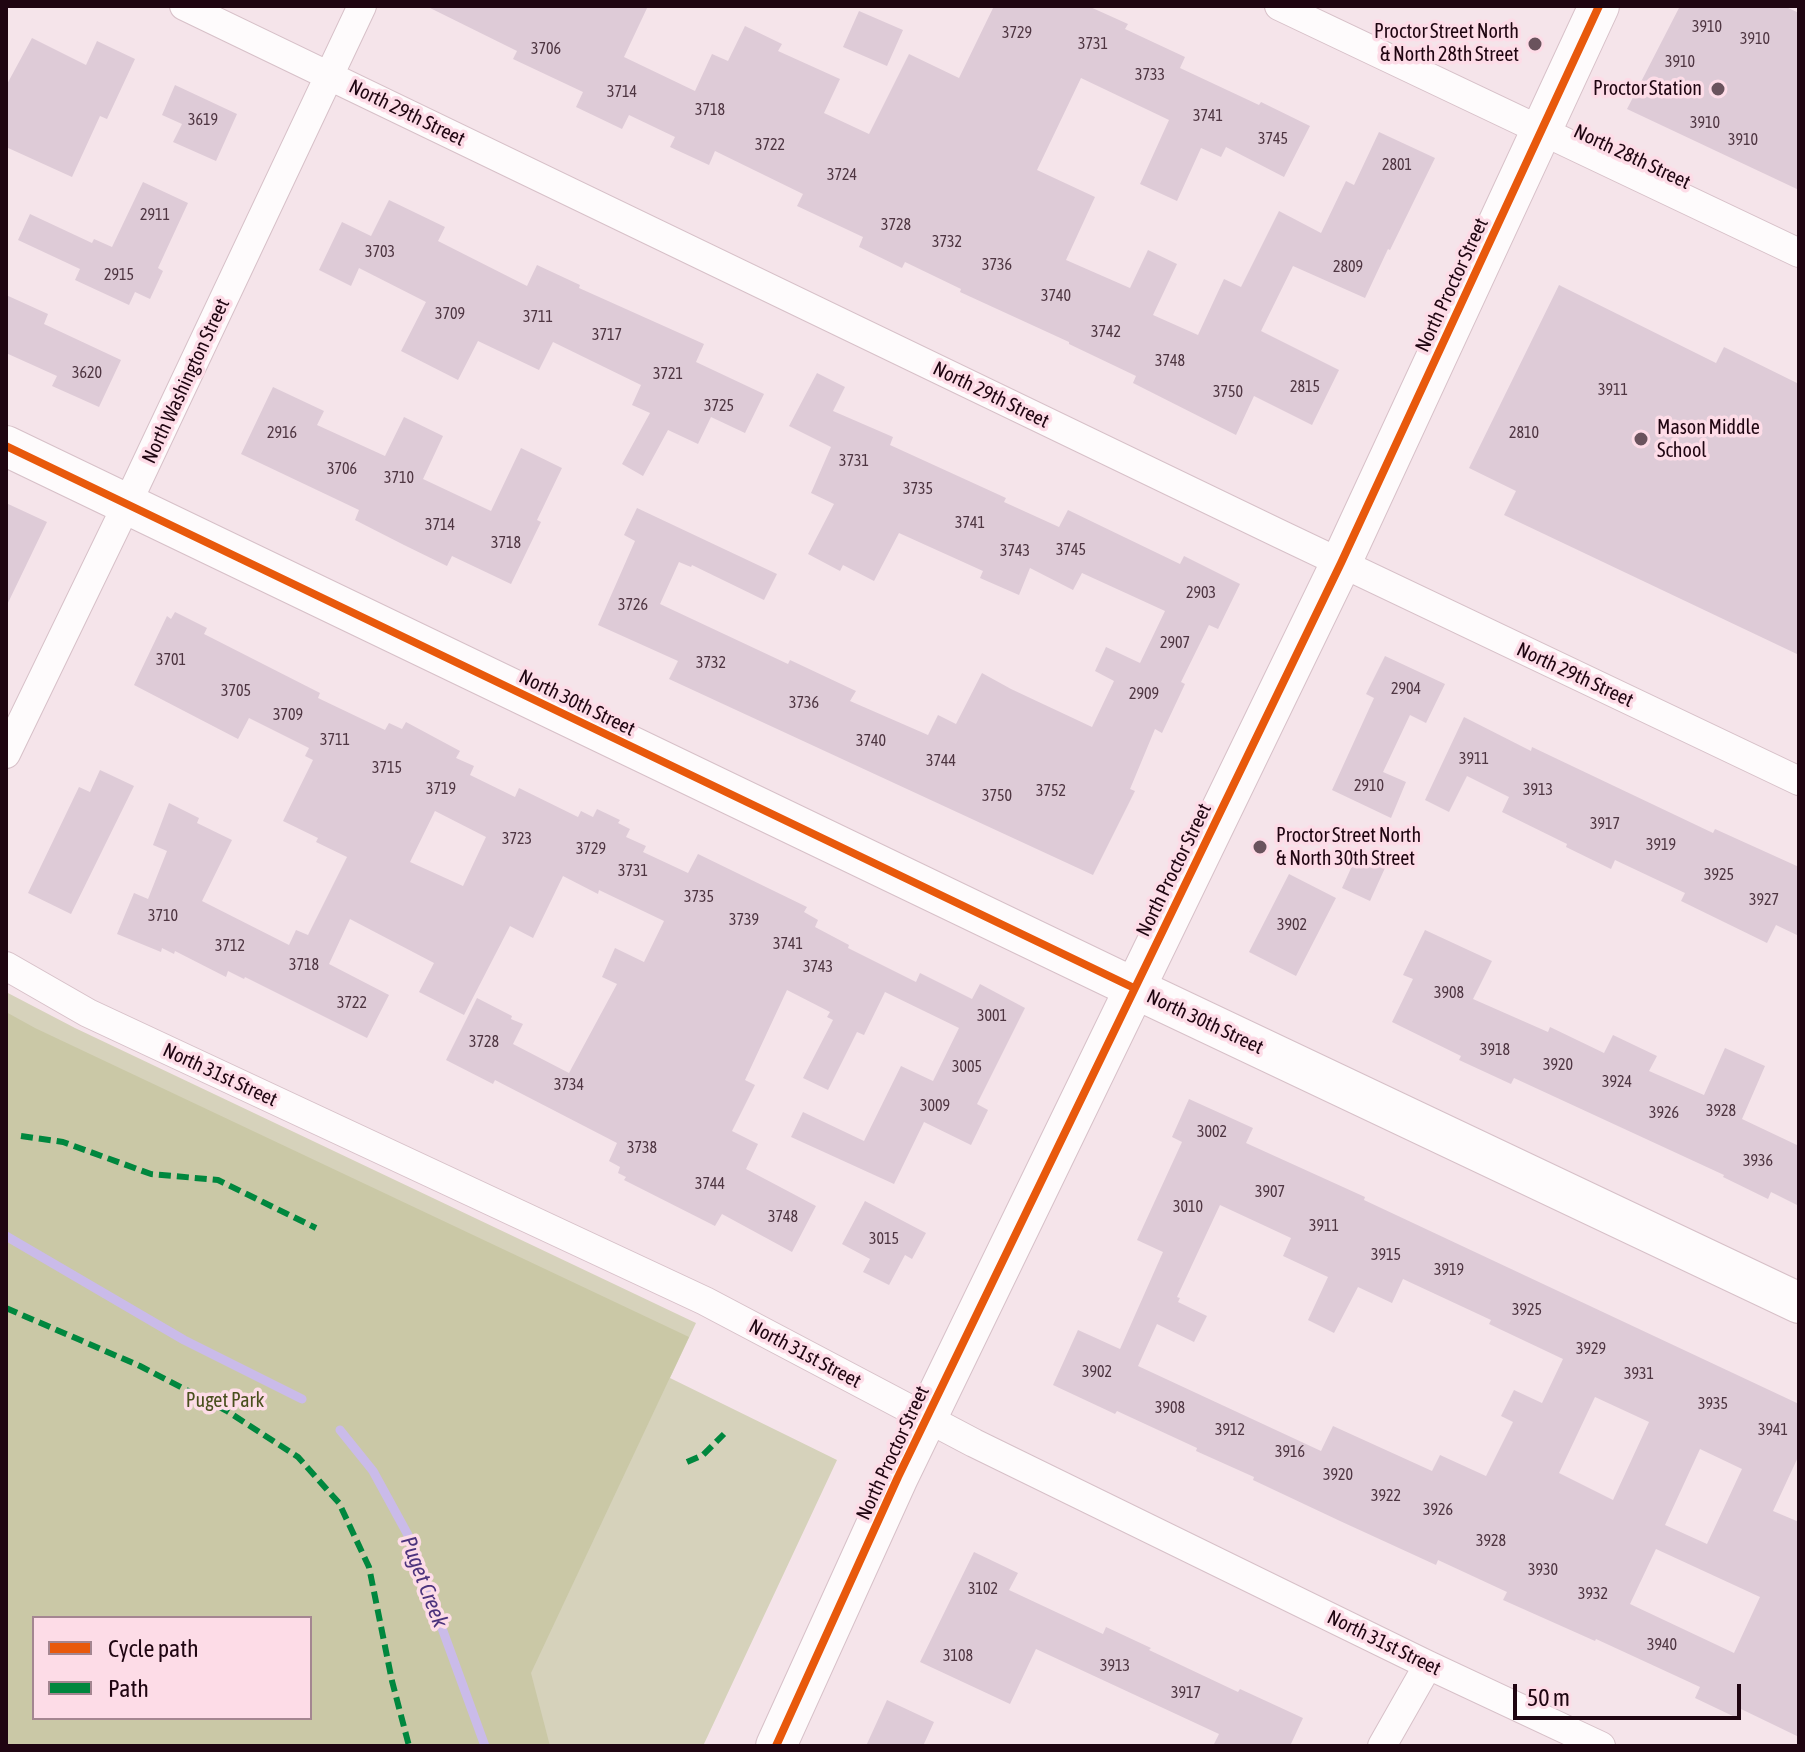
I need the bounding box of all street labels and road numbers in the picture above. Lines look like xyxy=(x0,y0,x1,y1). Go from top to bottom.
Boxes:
street label: North 29th Street xyxy=(345,75,469,151)
street label: North 28th Street xyxy=(1570,120,1694,194)
street label: North Proctor Street xyxy=(1410,214,1494,356)
street label: North Washington Street xyxy=(137,295,235,467)
street label: North 29th Street xyxy=(929,357,1053,433)
street label: North 29th Street xyxy=(1513,638,1637,712)
street label: North 30th Street xyxy=(515,665,639,741)
street label: North Proctor Street xyxy=(1131,800,1217,940)
street label: North 30th Street xyxy=(1143,985,1267,1059)
street label: North 31st Street xyxy=(159,1038,281,1112)
street label: North 31st Street xyxy=(745,1314,865,1394)
street label: North Proctor Street xyxy=(851,1382,935,1524)
street label: North 31st Street xyxy=(1323,1605,1445,1681)

